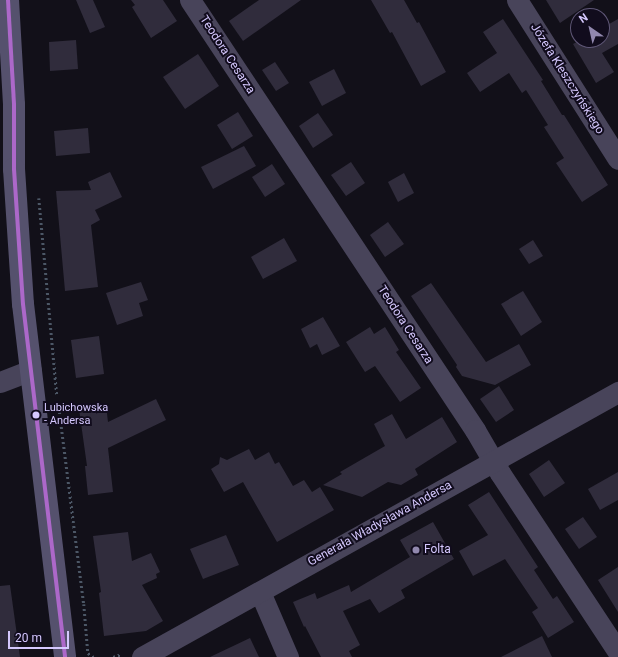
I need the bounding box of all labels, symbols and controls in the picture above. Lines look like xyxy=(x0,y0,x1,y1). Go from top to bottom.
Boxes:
north arrow xyxy=(570,8,610,48)
text: N xyxy=(577,11,590,26)
street label: Teodora Cesarza xyxy=(196,13,258,97)
street label: Józefa Kleszczyńskiego xyxy=(527,21,607,137)
street label: Teodora Cesarza xyxy=(374,283,436,367)
place label: Lubichowska - Andersa xyxy=(44,402,108,428)
marker: Lubichowska - Andersa xyxy=(31,410,41,420)
street label: Generała Władysława Andersa xyxy=(306,478,454,570)
place label: Folta xyxy=(424,543,451,557)
marker: Folta xyxy=(411,545,421,555)
scale bar xyxy=(10,623,71,649)
text: 20 m xyxy=(15,631,42,645)

